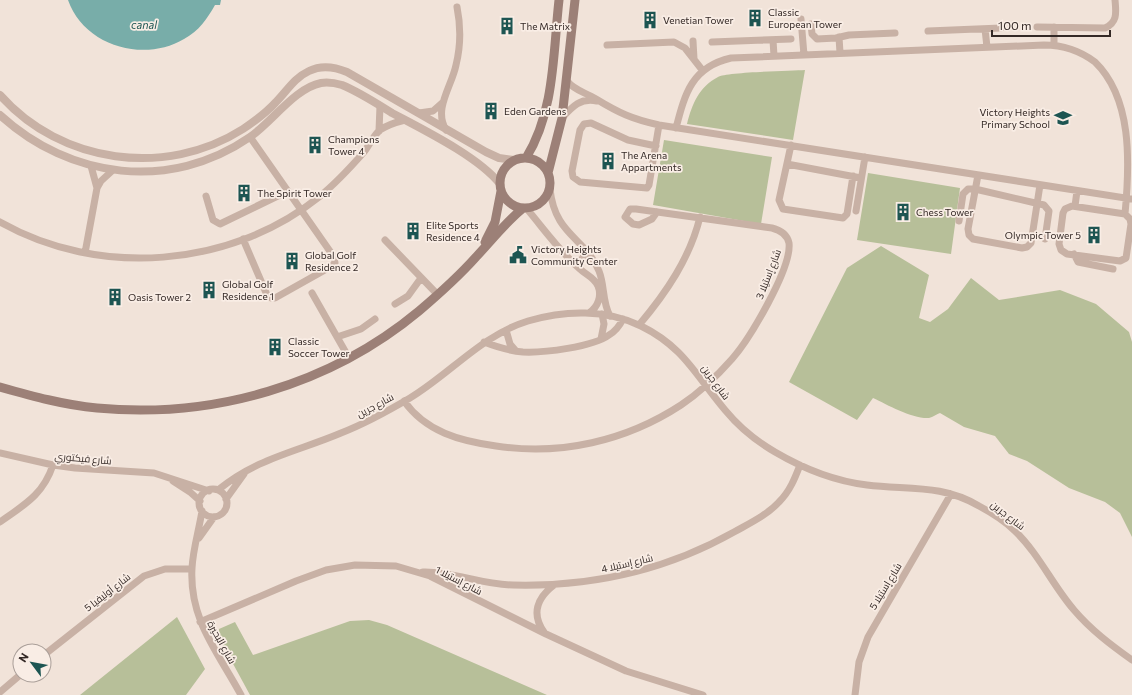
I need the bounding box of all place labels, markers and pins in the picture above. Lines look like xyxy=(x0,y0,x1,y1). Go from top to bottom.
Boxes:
place label: Classic European Tower xyxy=(768,6,842,30)
building icon: Classic European Tower xyxy=(745,8,765,28)
building icon: Venetian Tower xyxy=(640,10,660,30)
place label: Venetian Tower xyxy=(663,14,733,26)
building icon: The Matrix xyxy=(497,16,517,36)
place label: The Matrix xyxy=(520,20,571,32)
building icon: Eden Gardens xyxy=(481,101,501,121)
place label: Eden Gardens xyxy=(504,105,567,117)
place label: Victory Heights Primary School xyxy=(979,106,1050,130)
school or university icon: Victory Heights Primary School xyxy=(1053,108,1073,128)
place label: Champions Tower 4 xyxy=(328,133,380,157)
building icon: Champions Tower 4 xyxy=(305,135,325,155)
place label: The Arena Appartments xyxy=(621,149,682,173)
building icon: The Arena Appartments xyxy=(598,151,618,171)
building icon: The Spirit Tower xyxy=(234,183,254,203)
place label: The Spirit Tower xyxy=(257,187,332,199)
building icon: Chess Tower xyxy=(893,202,913,222)
place label: Chess Tower xyxy=(916,206,973,218)
place label: Elite Sports Residence 4 xyxy=(426,219,480,243)
building icon: Elite Sports Residence 4 xyxy=(403,221,423,241)
building icon: Olympic Tower 5 xyxy=(1084,225,1104,245)
place label: Olympic Tower 5 xyxy=(1005,229,1081,241)
place label: Victory Heights Community Center xyxy=(531,243,618,267)
public building icon: Victory Heights Community Center xyxy=(508,245,528,265)
place label: Global Golf Residence 2 xyxy=(305,249,359,273)
building icon: Global Golf Residence 2 xyxy=(282,251,302,271)
place label: Global Golf Residence 1 xyxy=(222,278,274,302)
building icon: Global Golf Residence 1 xyxy=(199,280,219,300)
building icon: Oasis Tower 2 xyxy=(105,287,125,307)
place label: Oasis Tower 2 xyxy=(128,291,191,303)
place label: Classic Soccer Tower xyxy=(288,335,349,359)
building icon: Classic Soccer Tower xyxy=(265,337,285,357)

